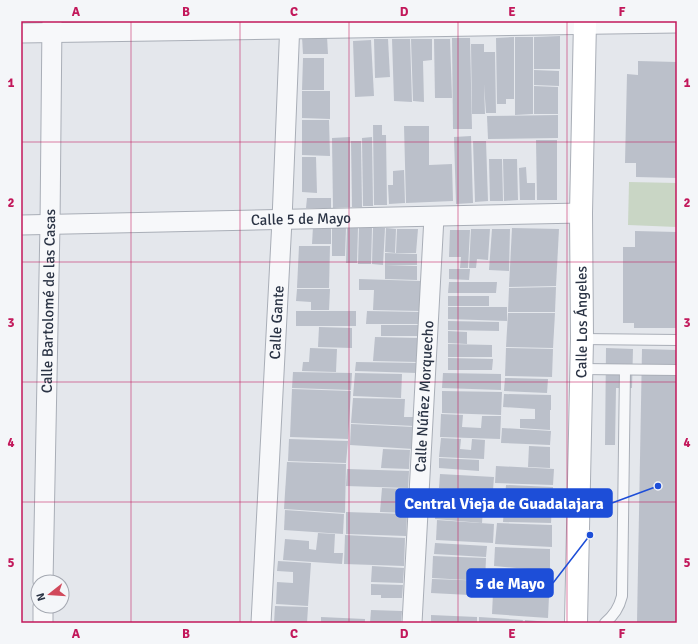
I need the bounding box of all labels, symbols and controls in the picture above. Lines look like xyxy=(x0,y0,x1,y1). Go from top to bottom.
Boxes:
text: A xyxy=(72,4,81,20)
text: B xyxy=(182,4,190,20)
text: C xyxy=(290,4,298,20)
text: D xyxy=(400,4,409,20)
text: E xyxy=(508,4,516,20)
text: F xyxy=(619,4,626,20)
text: 1 xyxy=(7,75,15,91)
text: 1 xyxy=(683,75,691,91)
text: 2 xyxy=(7,195,15,211)
text: 2 xyxy=(683,195,691,211)
street label: Calle Bartolomé de las Casas xyxy=(38,208,59,393)
street label: Calle 5 de Mayo xyxy=(251,209,351,229)
street label: Calle Los Ángeles xyxy=(572,265,591,378)
street label: Calle Gante xyxy=(266,285,288,360)
text: 3 xyxy=(7,315,15,331)
text: 3 xyxy=(683,315,691,331)
street label: Calle Núñez Morquecho xyxy=(411,320,437,473)
text: 4 xyxy=(7,435,15,451)
text: 4 xyxy=(683,435,691,451)
callout: Central Vieja de Guadalajara xyxy=(396,489,612,517)
text: Central Vieja de Guadalajara xyxy=(404,494,604,514)
text: 5 xyxy=(7,555,15,571)
text: 5 xyxy=(683,555,691,571)
callout: 5 de Mayo xyxy=(467,569,553,597)
north arrow xyxy=(30,574,70,614)
text: 5 de Mayo xyxy=(475,574,545,594)
text: N xyxy=(34,591,48,602)
text: A xyxy=(72,626,81,642)
text: B xyxy=(182,626,190,642)
text: C xyxy=(290,626,298,642)
text: D xyxy=(400,626,409,642)
text: E xyxy=(508,626,516,642)
text: F xyxy=(619,626,626,642)

